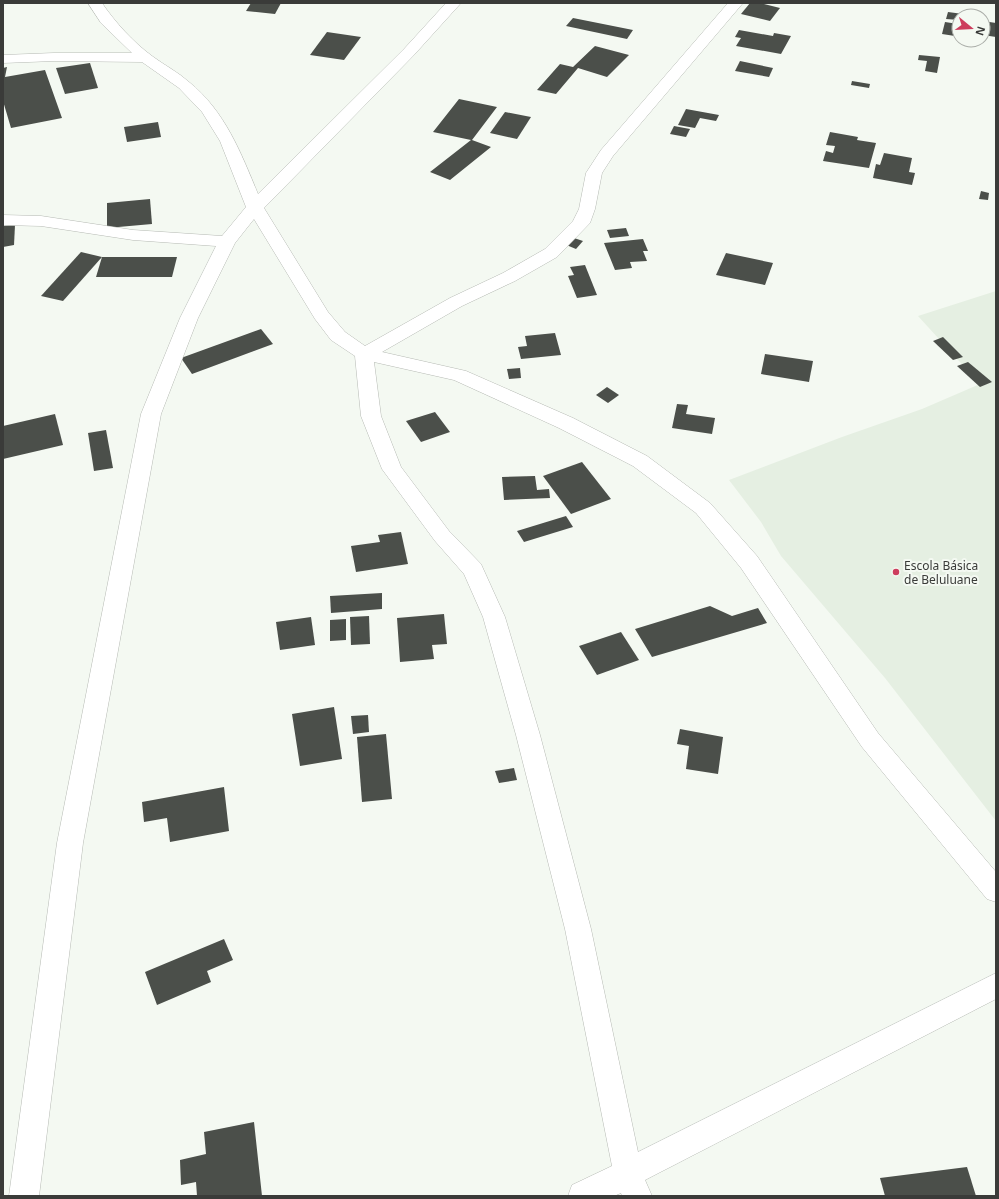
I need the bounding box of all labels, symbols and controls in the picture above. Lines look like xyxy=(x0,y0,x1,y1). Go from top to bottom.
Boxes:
north arrow xyxy=(951,8,991,48)
text: N xyxy=(972,25,990,38)
place label: Escola Básica de Beluluane xyxy=(904,557,978,588)
marker: Escola Básica de Beluluane xyxy=(891,567,901,577)

